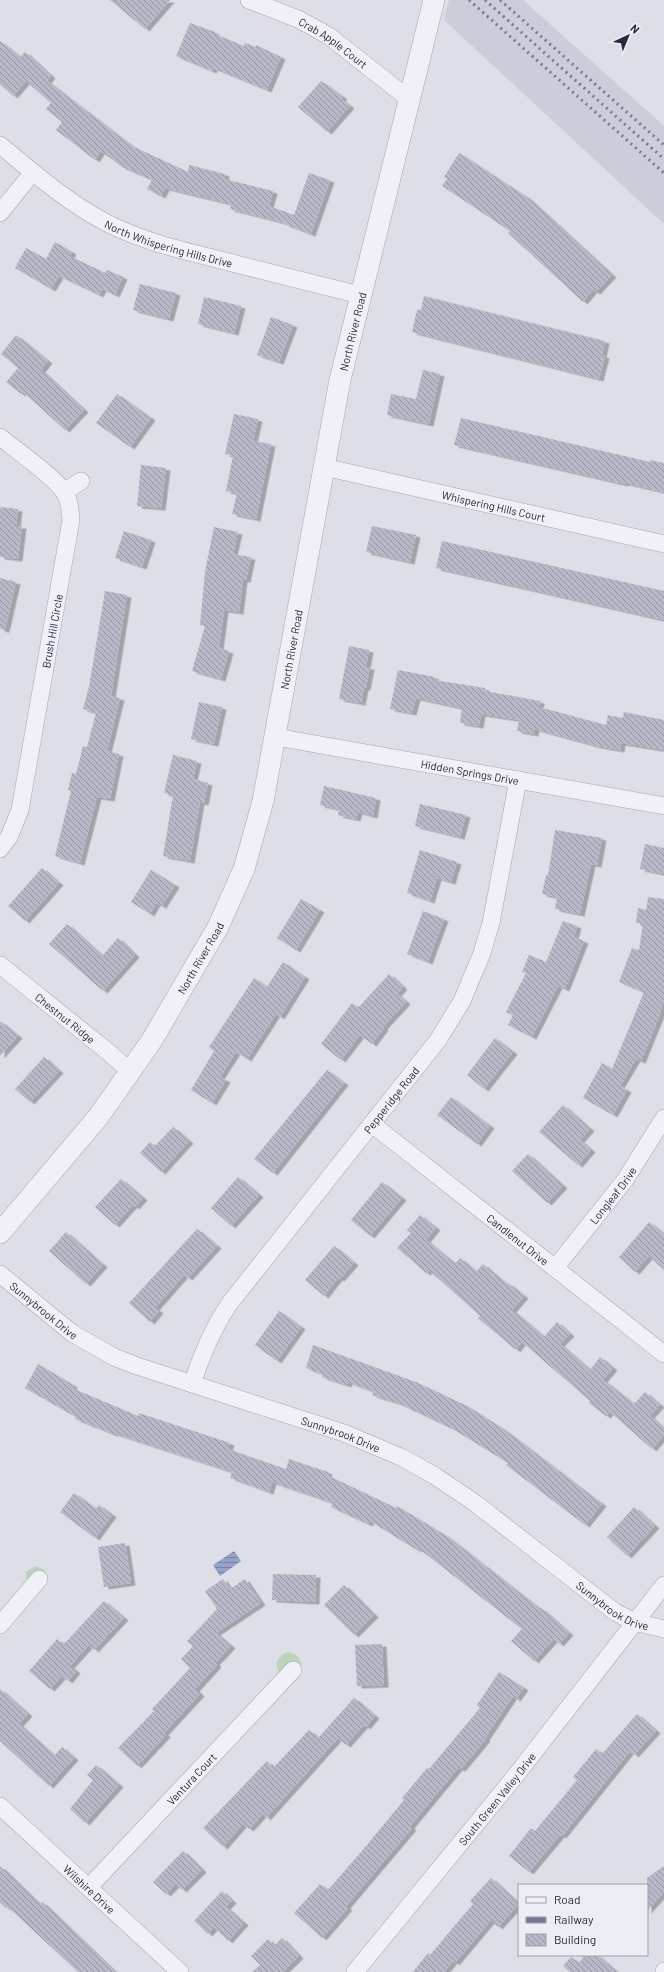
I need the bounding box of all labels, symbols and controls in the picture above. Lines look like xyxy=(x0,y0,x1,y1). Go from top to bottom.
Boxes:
street label: Crab Apple Court xyxy=(297,14,370,70)
north arrow xyxy=(608,16,648,56)
text: N xyxy=(628,21,642,36)
street label: North Whispering Hills Drive xyxy=(103,217,234,269)
street label: North River Road xyxy=(336,291,368,372)
street label: Whispering Hills Court xyxy=(441,487,547,523)
street label: Brush Hill Circle xyxy=(39,593,65,669)
street label: North River Road xyxy=(277,609,304,690)
street label: Hidden Springs Drive xyxy=(420,756,520,787)
street label: North River Road xyxy=(174,920,226,996)
street label: Chestnut Ridge xyxy=(33,990,98,1046)
street label: Pepperidge Road xyxy=(360,1064,421,1136)
street label: Longleaf Drive xyxy=(586,1164,639,1226)
street label: Candlenut Drive xyxy=(485,1211,552,1268)
street label: Sunnybrook Drive xyxy=(8,1279,80,1342)
street label: Sunnybrook Drive xyxy=(300,1413,383,1454)
street label: Sunnybrook Drive xyxy=(574,1578,650,1632)
street label: South Green Valley Drive xyxy=(455,1749,538,1847)
street label: Ventura Court xyxy=(164,1750,218,1807)
street label: Wilshire Drive xyxy=(61,1862,118,1916)
legend xyxy=(518,1884,648,1956)
text: Road xyxy=(554,1892,581,1906)
text: Railway xyxy=(554,1912,594,1926)
text: Building xyxy=(554,1932,596,1946)

